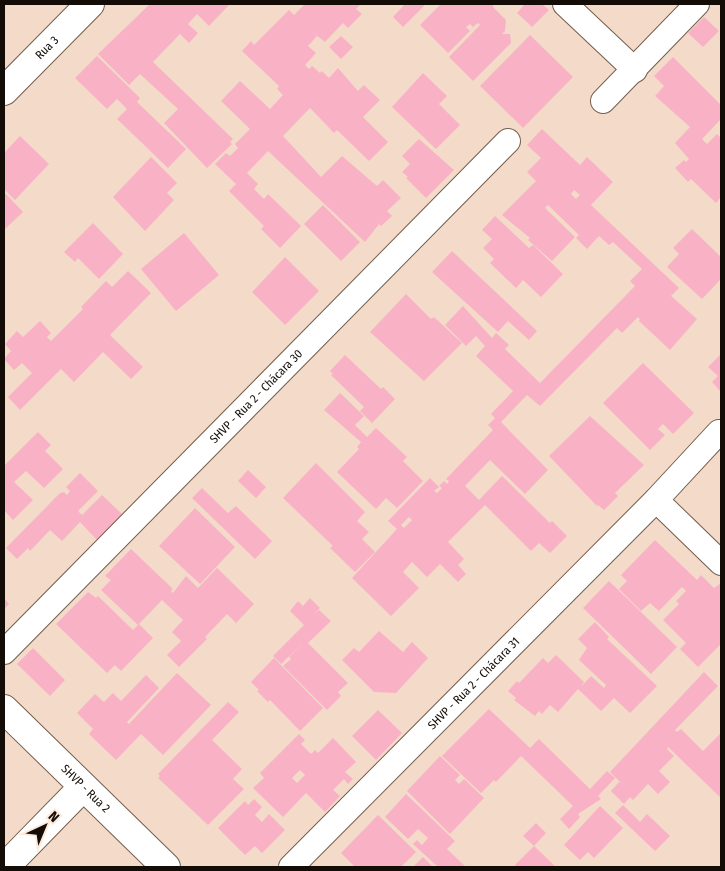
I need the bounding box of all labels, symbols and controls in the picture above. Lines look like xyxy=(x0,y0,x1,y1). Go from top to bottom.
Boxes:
street label: Rua 3 xyxy=(32,33,61,62)
street label: SHVP - Rua 2 - Chácara 30 xyxy=(207,347,305,446)
street label: SHVP - Rua 2 - Chácara 31 xyxy=(425,634,522,732)
street label: SHVP - Rua 2 xyxy=(58,762,113,815)
north arrow xyxy=(20,801,70,851)
text: N xyxy=(45,808,63,826)

